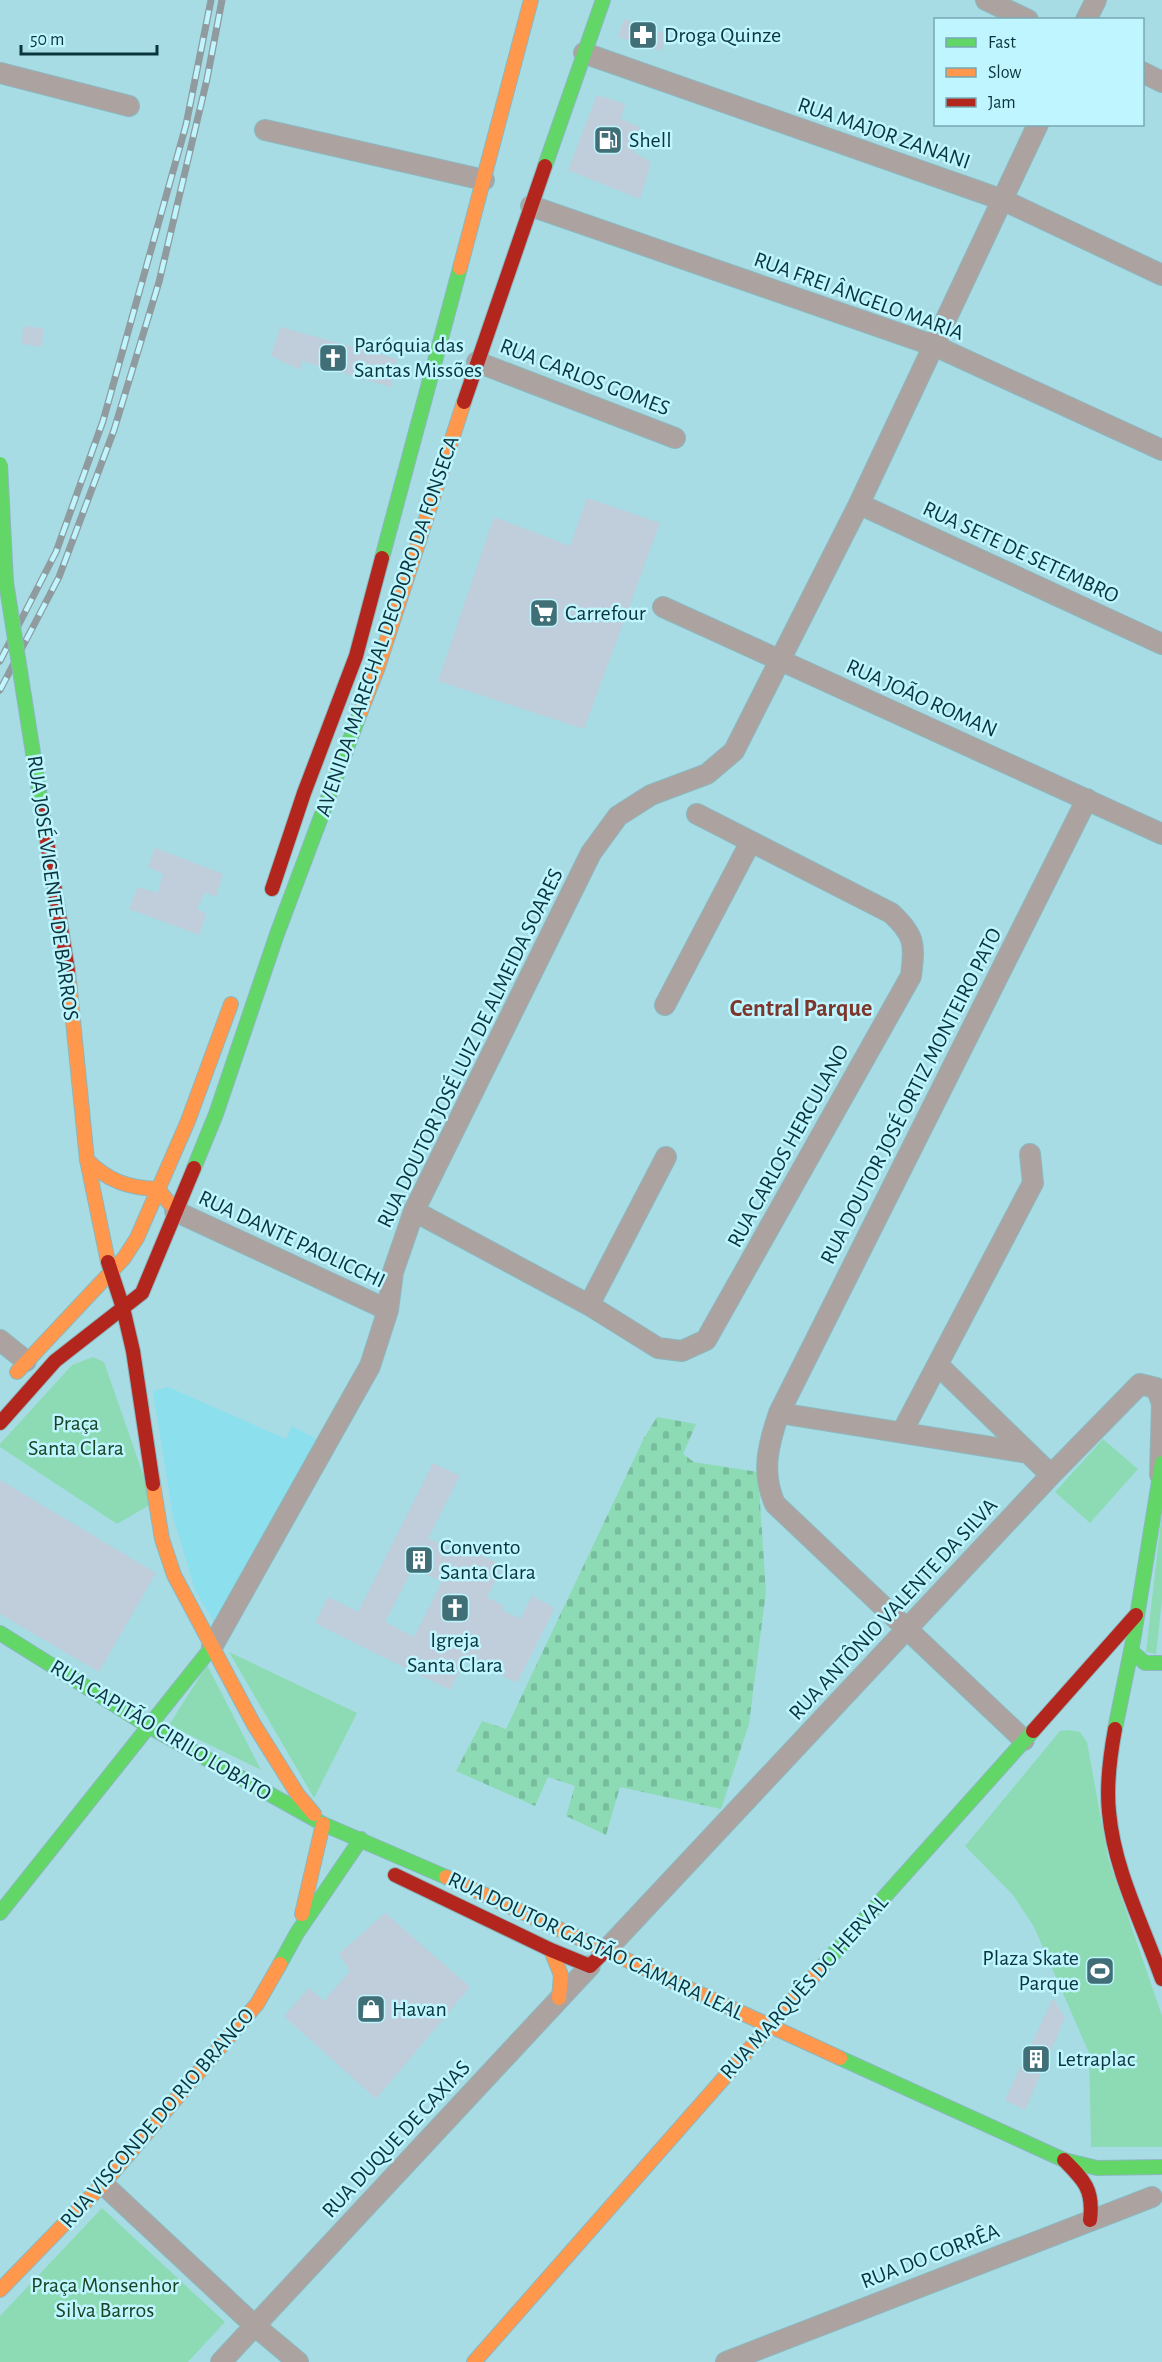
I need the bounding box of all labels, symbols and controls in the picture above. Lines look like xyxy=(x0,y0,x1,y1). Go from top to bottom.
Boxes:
scale bar xyxy=(21,18,158,56)
legend xyxy=(934,18,1144,126)
pharmacy icon: Droga Quinze xyxy=(627,19,659,51)
place label: Droga Quinze xyxy=(664,24,781,46)
text: 50 m xyxy=(30,31,64,49)
text: Fast xyxy=(988,34,1016,52)
text: Slow xyxy=(988,64,1021,82)
street label: RUA MAJOR ZANANI xyxy=(795,93,973,173)
text: Jam xyxy=(988,94,1016,112)
fuel station icon: Shell xyxy=(592,124,624,156)
place label: Shell xyxy=(629,129,672,151)
street label: RUA FREI ÂNGELO MARIA xyxy=(751,247,967,344)
place label: Paróquia das Santas Missões xyxy=(354,334,482,381)
street label: RUA CARLOS GOMES xyxy=(497,335,673,419)
church icon: Paróquia das Santas Missões xyxy=(317,342,349,374)
street label: AVENIDA MARECHAL DEODORO DA FONSECA xyxy=(311,433,463,819)
street label: RUA SETE DE SETEMBRO xyxy=(920,497,1122,607)
supermarket icon: Carrefour xyxy=(528,597,560,629)
place label: Carrefour xyxy=(565,602,646,624)
street label: RUA JOÃO ROMAN xyxy=(843,654,1001,741)
street label: RUA JOSÉ VICENTE DE BARROS xyxy=(23,754,84,1022)
street label: RUA DOUTOR JOSÉ LUIZ DE ALMEIDA SOARES xyxy=(372,864,567,1231)
street label: RUA DOUTOR JOSÉ ORTIZ MONTEIRO PATO xyxy=(815,924,1006,1268)
district label: Central Parque xyxy=(730,997,872,1021)
street label: RUA CARLOS HERCULANO xyxy=(723,1041,853,1251)
street label: RUA DANTE PAOLICCHI xyxy=(195,1186,389,1292)
park label: Praça Santa Clara xyxy=(28,1412,124,1459)
street label: RUA ANTÔNIO VALENTE DA SILVA xyxy=(784,1493,1002,1724)
place label: Convento Santa Clara xyxy=(440,1536,536,1583)
building icon: Convento Santa Clara xyxy=(403,1544,435,1576)
church icon: Igreja Santa Clara xyxy=(439,1592,471,1624)
place label: Igreja Santa Clara xyxy=(407,1629,503,1676)
street label: RUA CAPITÃO CIRILO LOBATO xyxy=(47,1654,276,1805)
street label: RUA DOUTOR GASTÃO CÂMARA LEAL xyxy=(445,1867,748,2025)
street label: RUA MARQUÊS DO HERVAL xyxy=(715,1890,893,2083)
place label: Plaza Skate Parque xyxy=(982,1947,1079,1994)
sports icon: Plaza Skate Parque xyxy=(1084,1955,1116,1987)
shop icon: Havan xyxy=(355,1993,387,2025)
place label: Havan xyxy=(392,1998,447,2020)
street label: RUA VISCONDE DO RIO BRANCO xyxy=(56,2004,258,2232)
building icon: Letraplac xyxy=(1020,2043,1052,2075)
place label: Letraplac xyxy=(1057,2048,1136,2070)
street label: RUA DUQUE DE CAXIAS xyxy=(318,2056,474,2222)
street label: RUA DO CORRÊA xyxy=(857,2218,1003,2293)
park label: Praça Monsenhor Silva Barros xyxy=(31,2274,179,2321)

